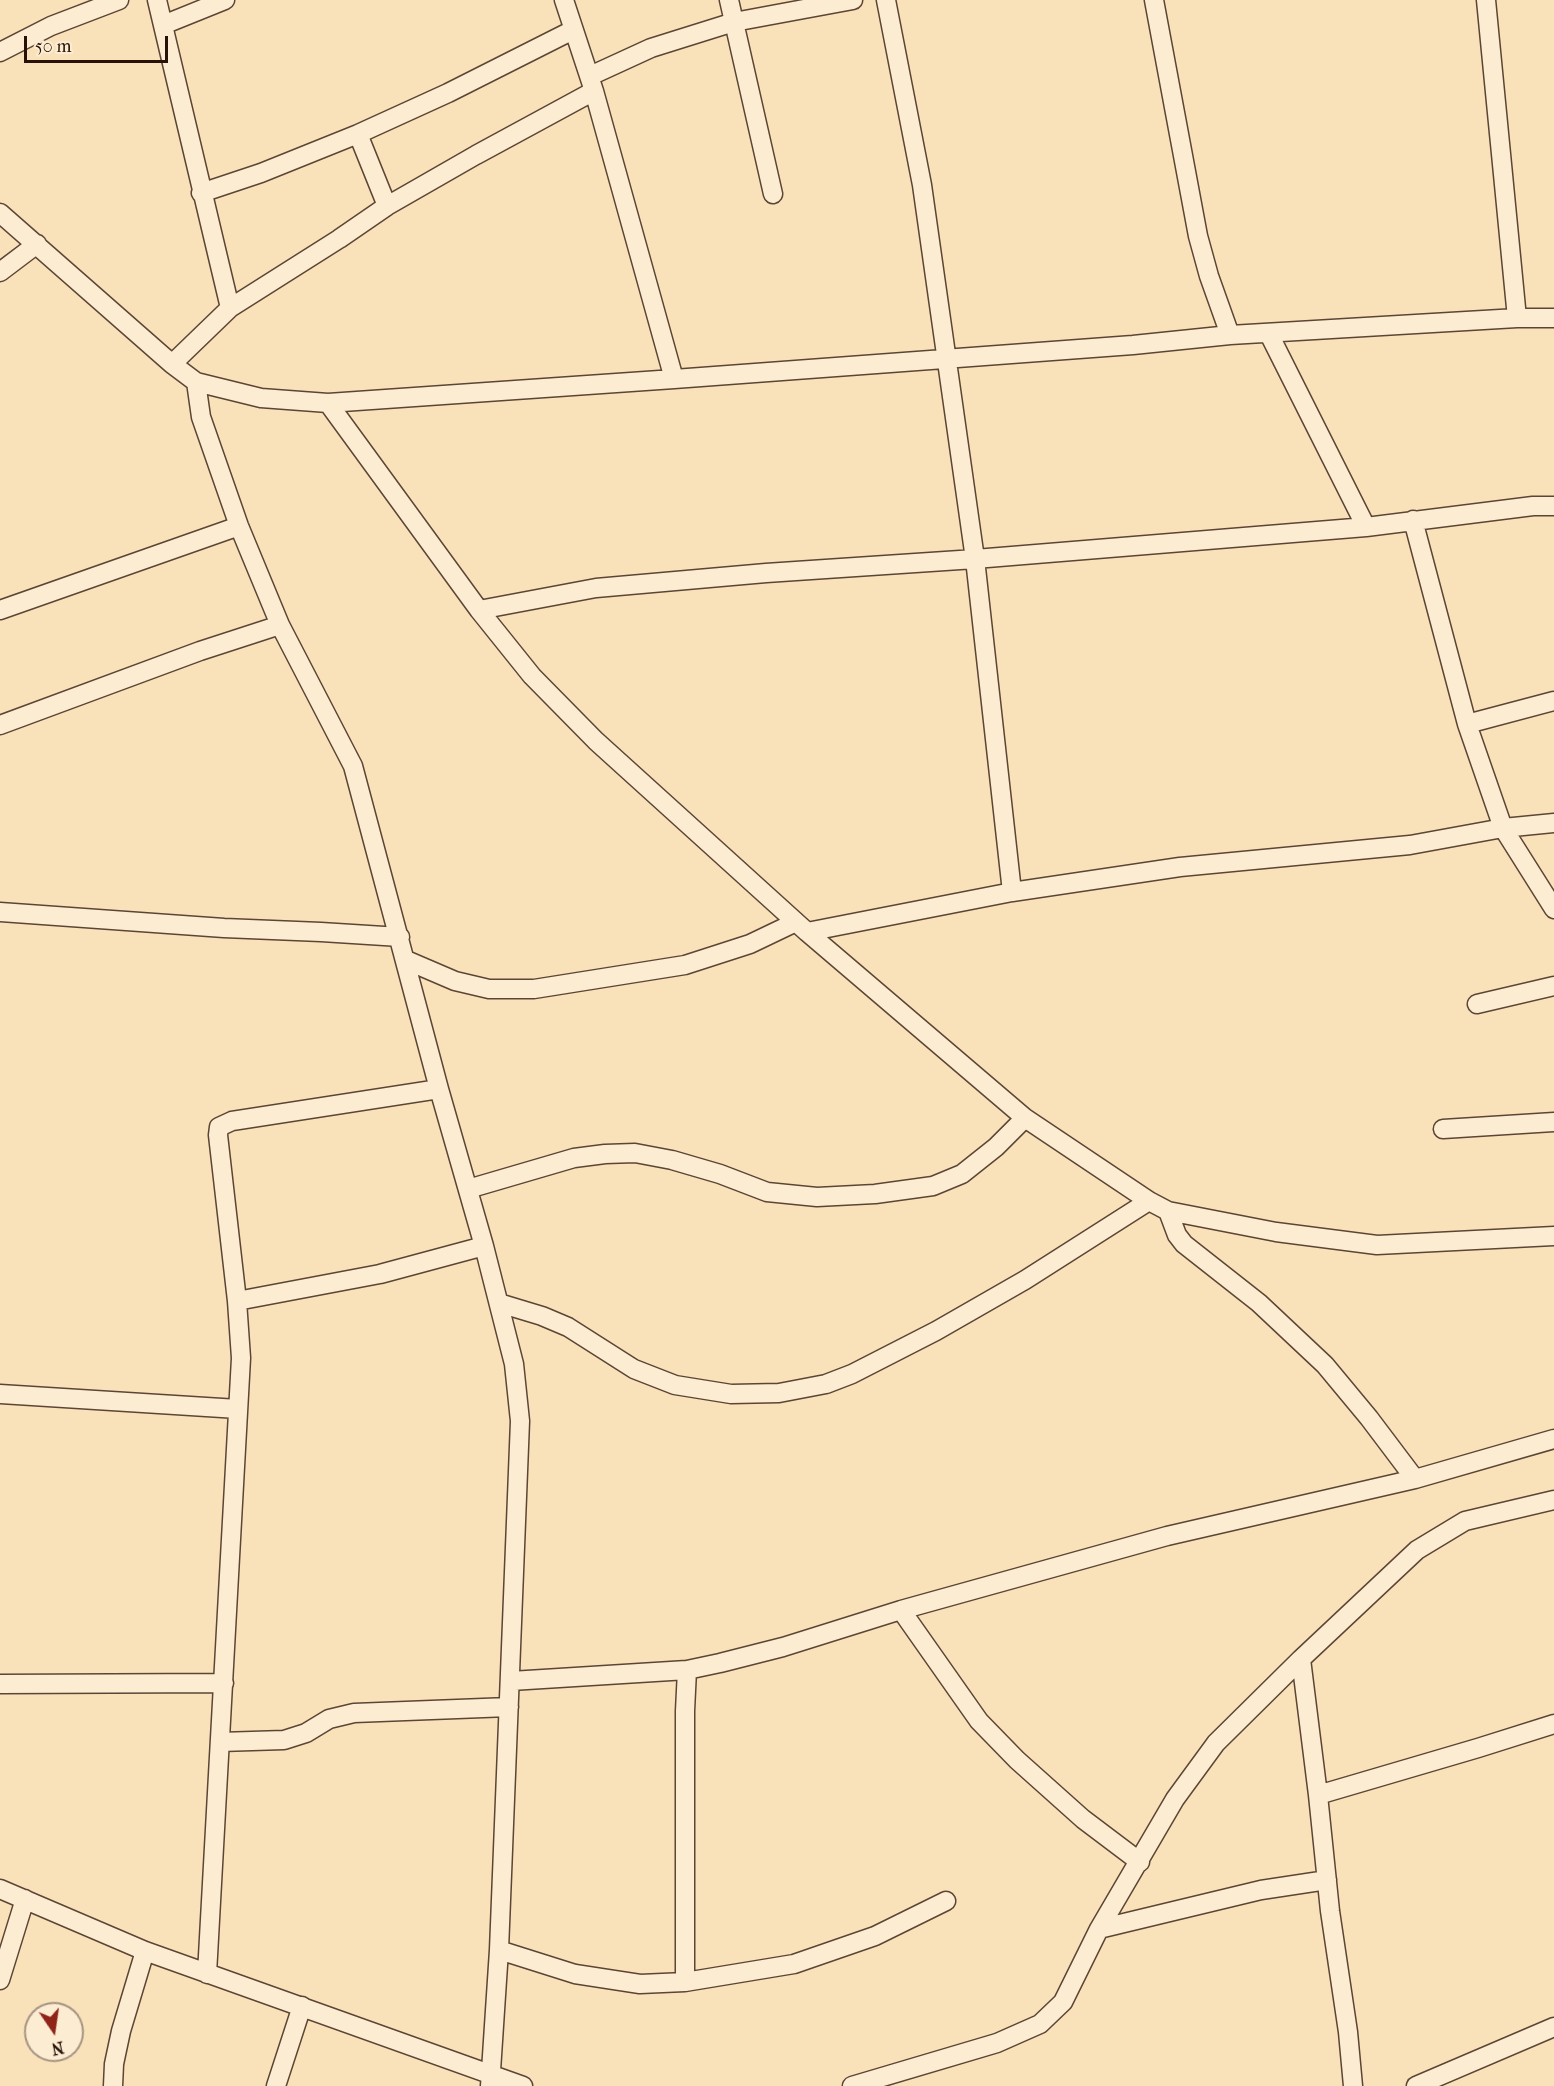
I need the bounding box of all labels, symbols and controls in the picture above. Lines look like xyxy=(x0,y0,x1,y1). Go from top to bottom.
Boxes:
scale bar xyxy=(27,24,171,62)
text: 50 m xyxy=(35,36,71,57)
north arrow xyxy=(24,2002,84,2062)
text: N xyxy=(50,2037,66,2059)

